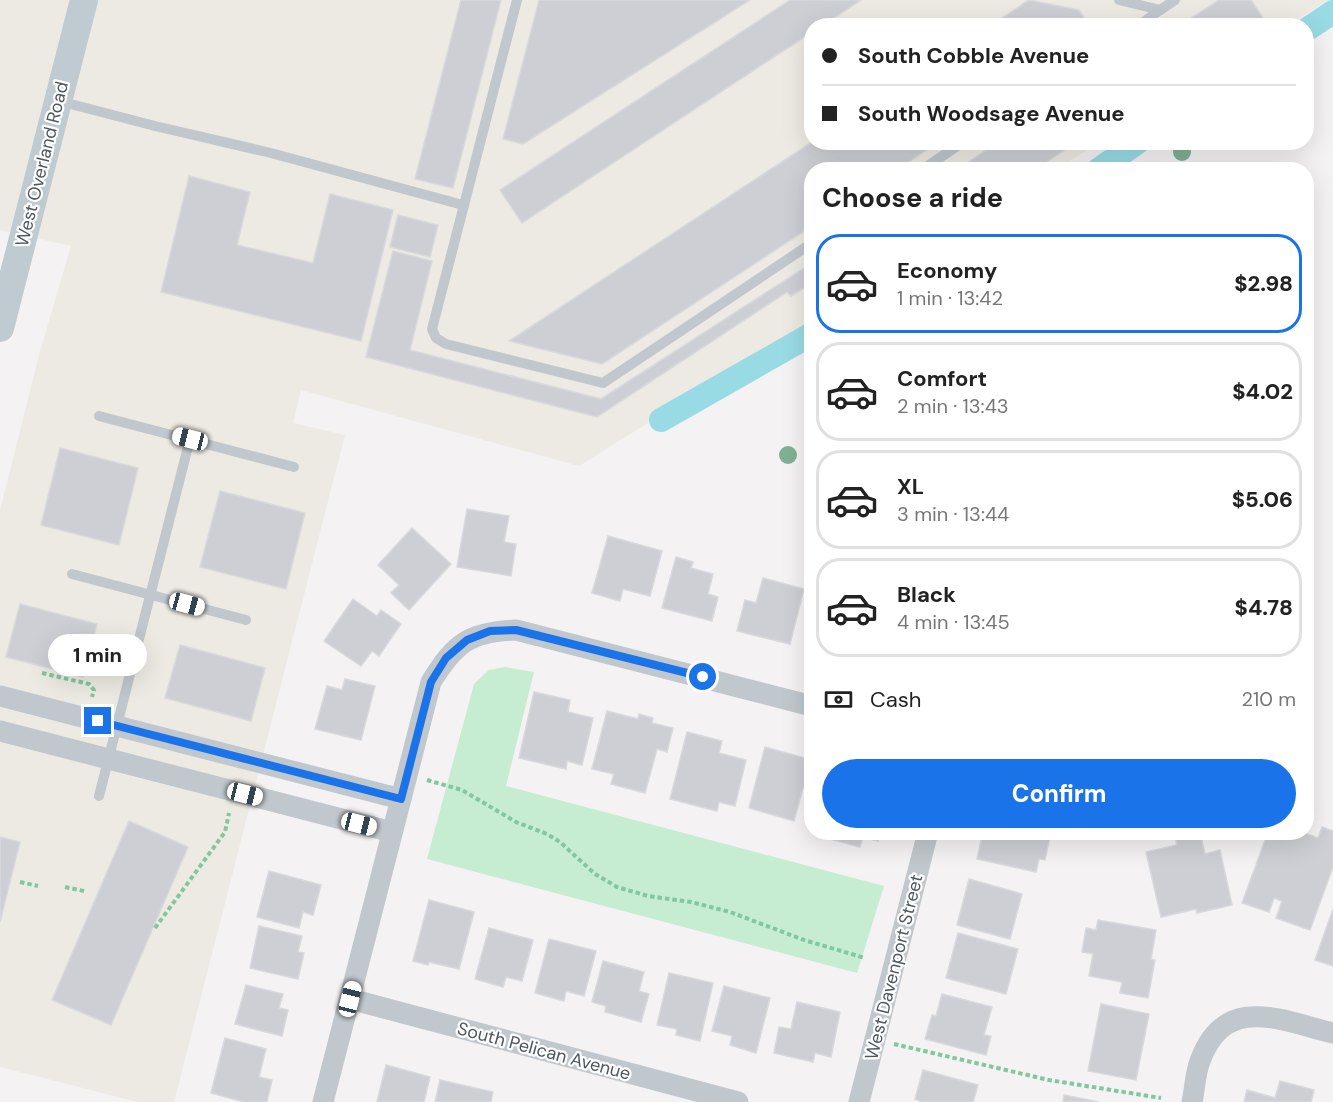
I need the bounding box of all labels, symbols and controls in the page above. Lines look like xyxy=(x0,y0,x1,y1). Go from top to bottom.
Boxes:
text: South Cobble Avenue xyxy=(858,41,1089,70)
street label: West Overland Road xyxy=(10,79,74,249)
text: South Woodsage Avenue xyxy=(858,99,1125,128)
text: Choose a ride xyxy=(822,180,1003,215)
text: Economy xyxy=(897,256,997,285)
icon: car xyxy=(825,257,879,311)
text: $2.98 xyxy=(1234,269,1293,298)
text: 1 min · 13:42 xyxy=(897,285,1003,311)
text: Comfort xyxy=(897,364,987,393)
icon: car xyxy=(825,365,879,419)
text: $4.02 xyxy=(1232,377,1293,406)
text: 2 min · 13:43 xyxy=(897,393,1009,419)
car xyxy=(170,426,210,452)
text: XL xyxy=(897,472,924,501)
icon: car xyxy=(825,473,879,527)
text: $5.06 xyxy=(1232,485,1293,514)
text: 3 min · 13:44 xyxy=(897,501,1009,527)
text: Black xyxy=(897,580,956,609)
icon: car xyxy=(825,581,879,635)
car xyxy=(167,591,207,617)
text: $4.78 xyxy=(1235,593,1293,622)
text: 4 min · 13:45 xyxy=(897,609,1010,635)
callout: 1 min xyxy=(48,634,148,676)
text: 1 min xyxy=(73,642,122,668)
route start xyxy=(689,663,716,690)
icon: cash xyxy=(822,683,855,716)
text: Cash xyxy=(870,685,921,714)
text: 210 m xyxy=(1241,686,1296,712)
route end xyxy=(84,707,111,734)
button: Confirm xyxy=(822,759,1296,828)
car xyxy=(225,781,265,807)
car xyxy=(339,811,379,837)
street label: West Davenport Street xyxy=(859,872,929,1062)
car xyxy=(337,979,363,1019)
street label: South Pelican Avenue xyxy=(455,1016,633,1086)

